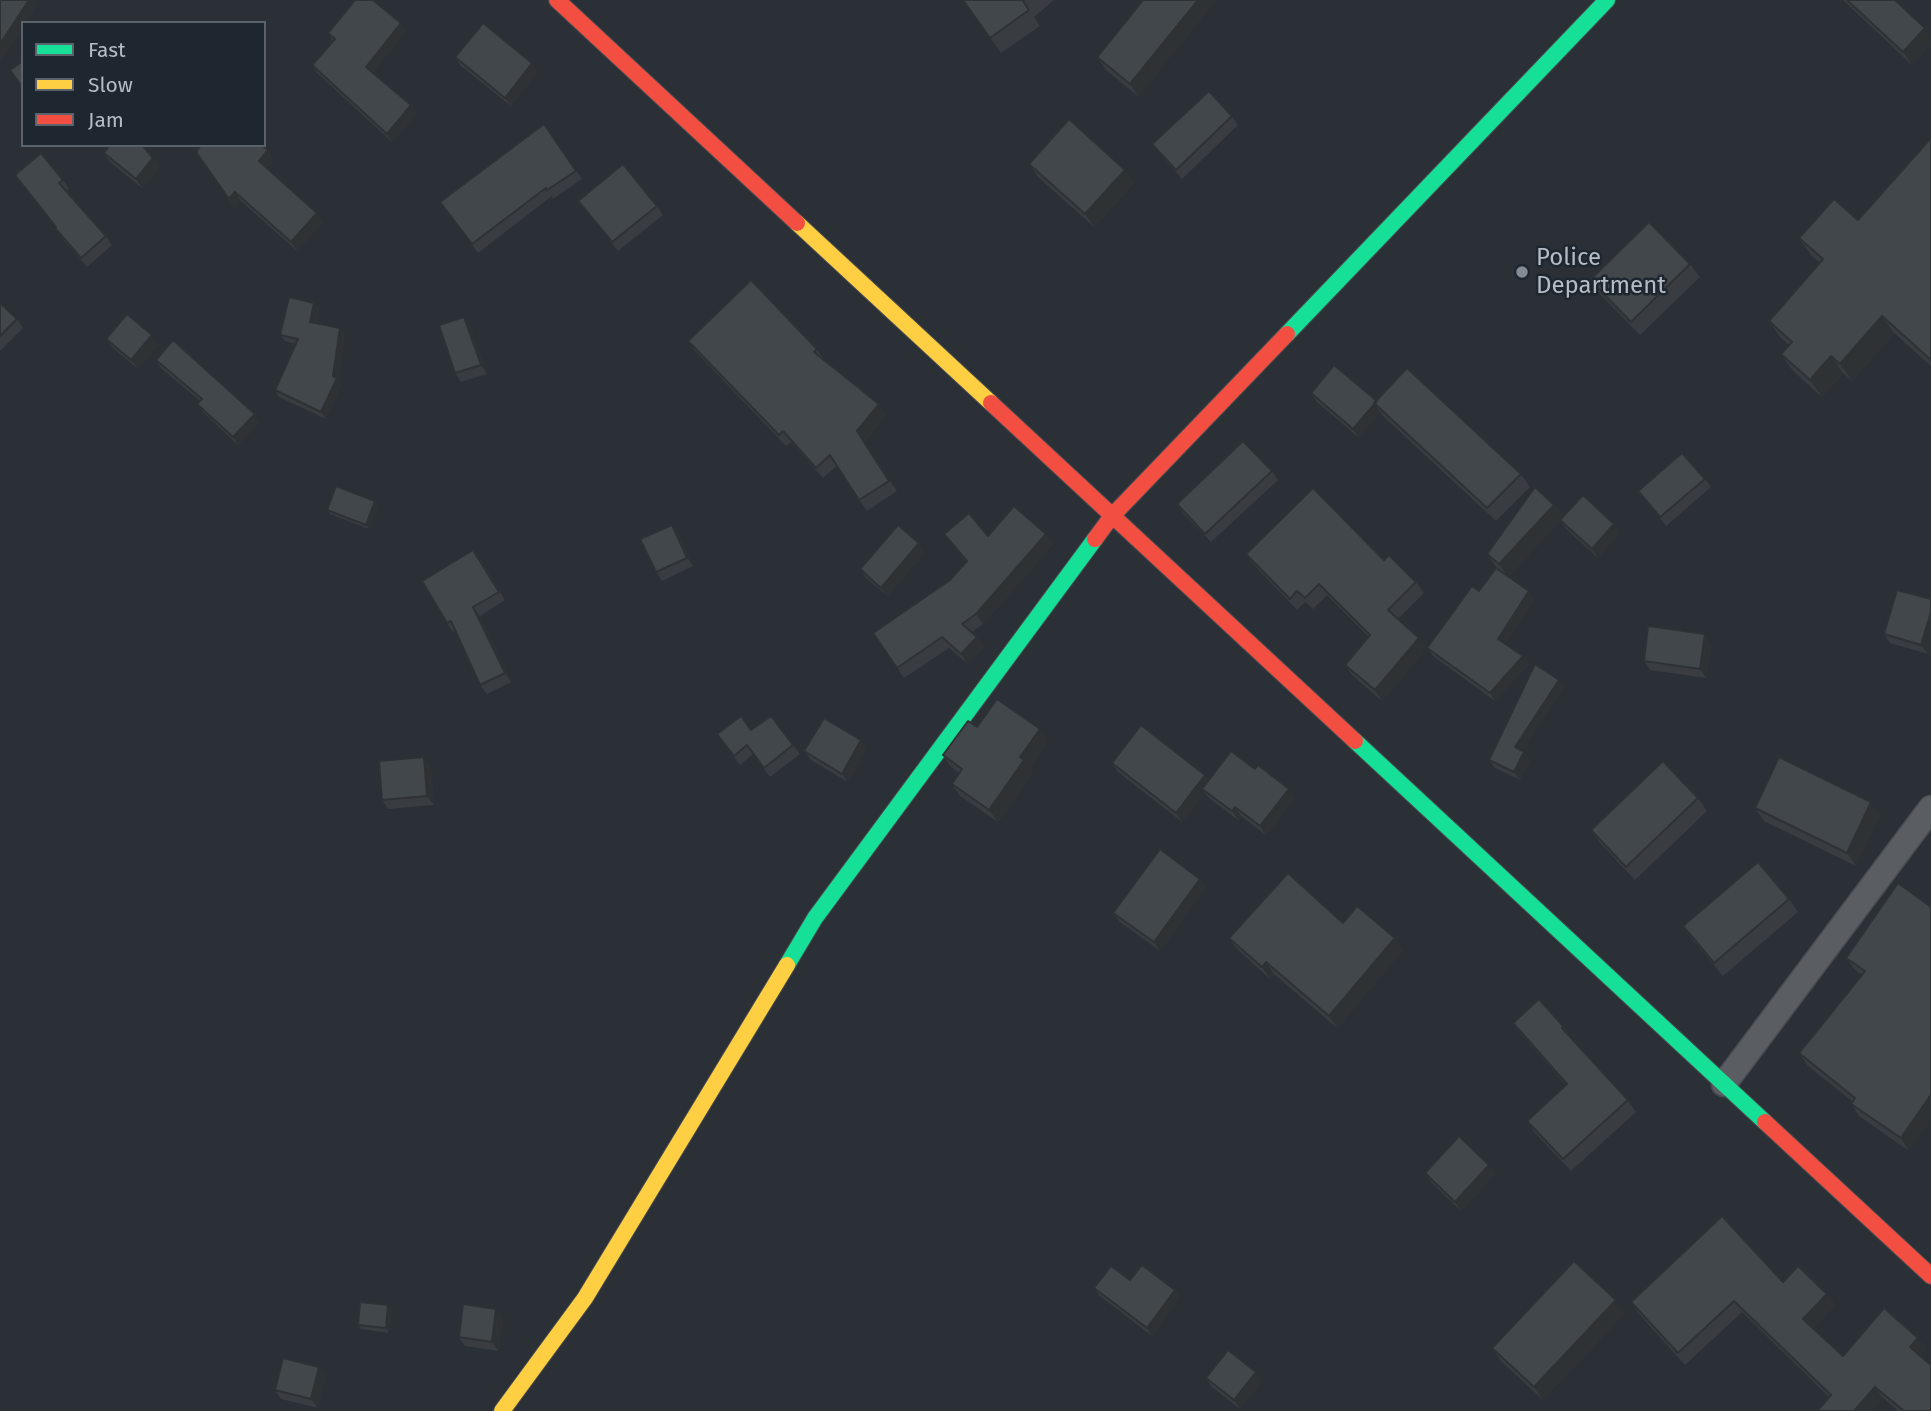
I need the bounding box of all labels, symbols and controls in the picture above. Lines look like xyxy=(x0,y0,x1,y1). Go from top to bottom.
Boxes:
legend xyxy=(21,21,266,147)
text: Fast xyxy=(88,37,126,63)
text: Slow xyxy=(88,72,133,98)
text: Jam xyxy=(88,107,124,133)
place label: Police Department xyxy=(1536,244,1666,300)
marker: Police Department xyxy=(1514,264,1530,280)

